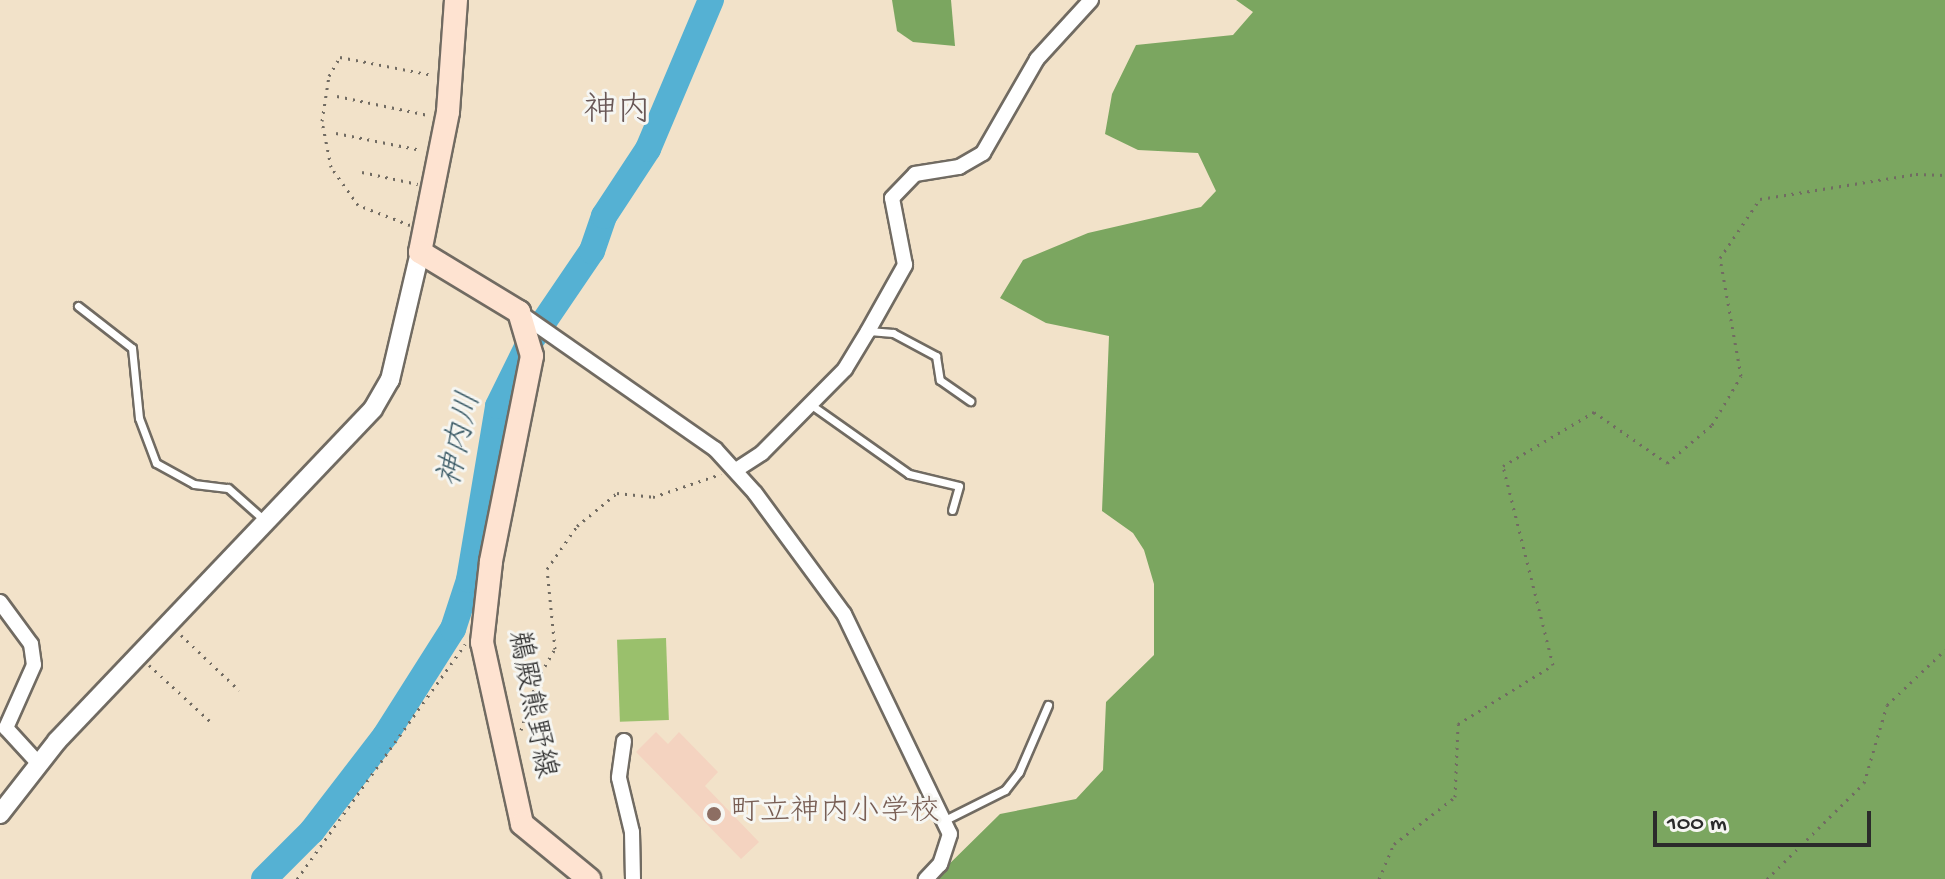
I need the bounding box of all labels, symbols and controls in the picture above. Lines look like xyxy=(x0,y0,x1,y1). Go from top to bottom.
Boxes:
district label: 神内 xyxy=(583,94,651,134)
water label: 神内川 xyxy=(432,389,492,491)
street label: 鵜殿熊野線 xyxy=(497,628,561,782)
scale bar xyxy=(1657,795,1875,845)
place label: 町立神内小学校 xyxy=(730,796,940,832)
marker: 町立神内小学校 xyxy=(705,805,723,823)
text: 100 m xyxy=(1667,810,1727,839)

